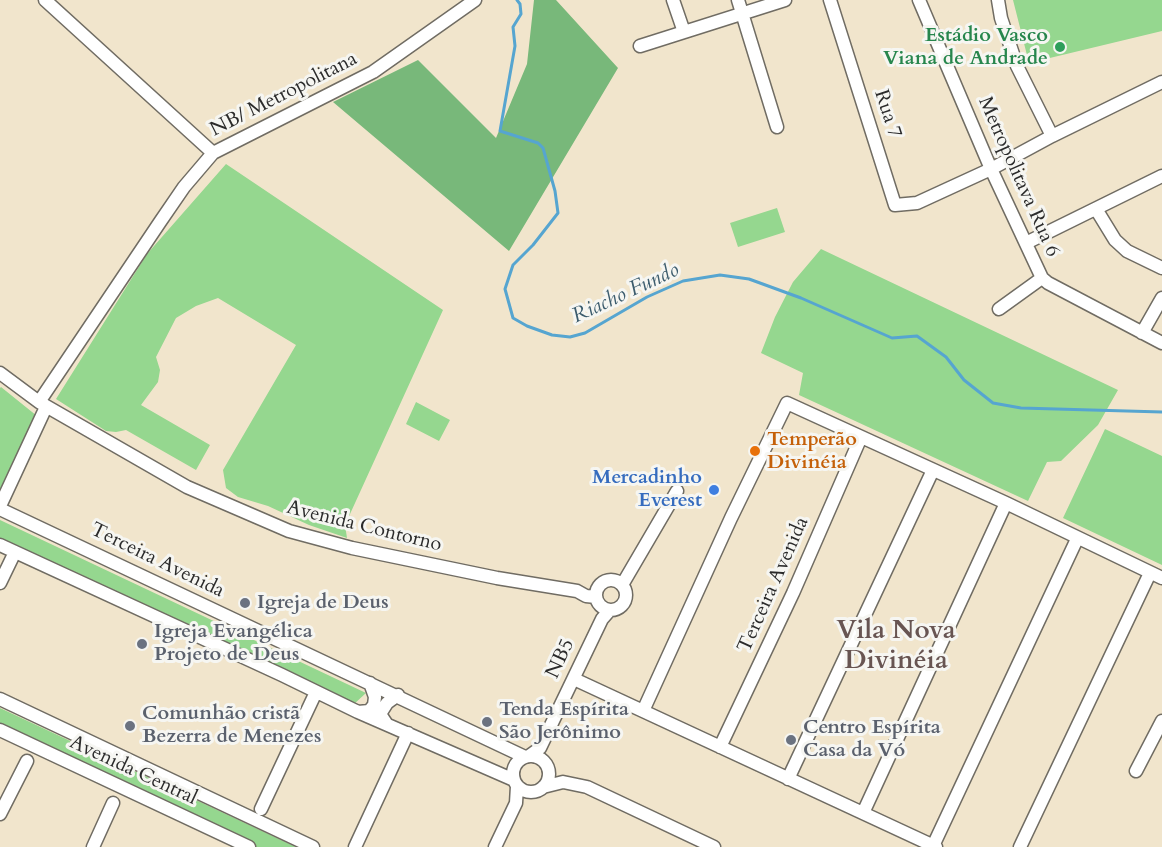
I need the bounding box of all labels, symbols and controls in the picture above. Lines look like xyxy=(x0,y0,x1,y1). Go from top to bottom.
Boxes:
place label: Estádio Vasco Viana de Andrade xyxy=(883,24,1048,71)
marker: Estádio Vasco Viana de Andrade xyxy=(1053,40,1067,54)
street label: NB/ Metropolitana xyxy=(206,48,362,142)
street label: Rua 7 xyxy=(868,87,906,141)
street label: Metropolitava Rua 6 xyxy=(972,93,1064,261)
water label: Riacho Fundo xyxy=(568,258,684,330)
place label: Temperão Divinéia xyxy=(767,428,857,475)
marker: Temperão Divinéia xyxy=(748,444,762,458)
place label: Mercadinho Everest xyxy=(592,466,702,513)
marker: Mercadinho Everest xyxy=(707,483,721,497)
street label: Avenida Contorno xyxy=(284,496,444,558)
street label: Terceira Avenida xyxy=(733,513,815,657)
street label: Terceira Avenida xyxy=(86,518,228,604)
place label: Igreja de Deus xyxy=(257,591,389,615)
marker: Igreja de Deus xyxy=(238,596,252,610)
district label: Vila Nova Divinéia xyxy=(836,616,956,678)
place label: Igreja Evangélica Projeto de Deus xyxy=(154,620,313,667)
street label: NB5 xyxy=(541,635,581,683)
marker: Igreja Evangélica Projeto de Deus xyxy=(135,637,149,651)
place label: Tenda Espírita São Jerônimo xyxy=(499,698,629,745)
place label: Comunhão cristã Bezerra de Menezes xyxy=(142,702,321,749)
marker: Tenda Espírita São Jerônimo xyxy=(480,715,494,729)
place label: Centro Espírita Casa da Vó xyxy=(803,716,941,763)
marker: Comunhão cristã Bezerra de Menezes xyxy=(123,719,137,733)
street label: Avenida Central xyxy=(65,731,201,811)
marker: Centro Espírita Casa da Vó xyxy=(784,733,798,747)

